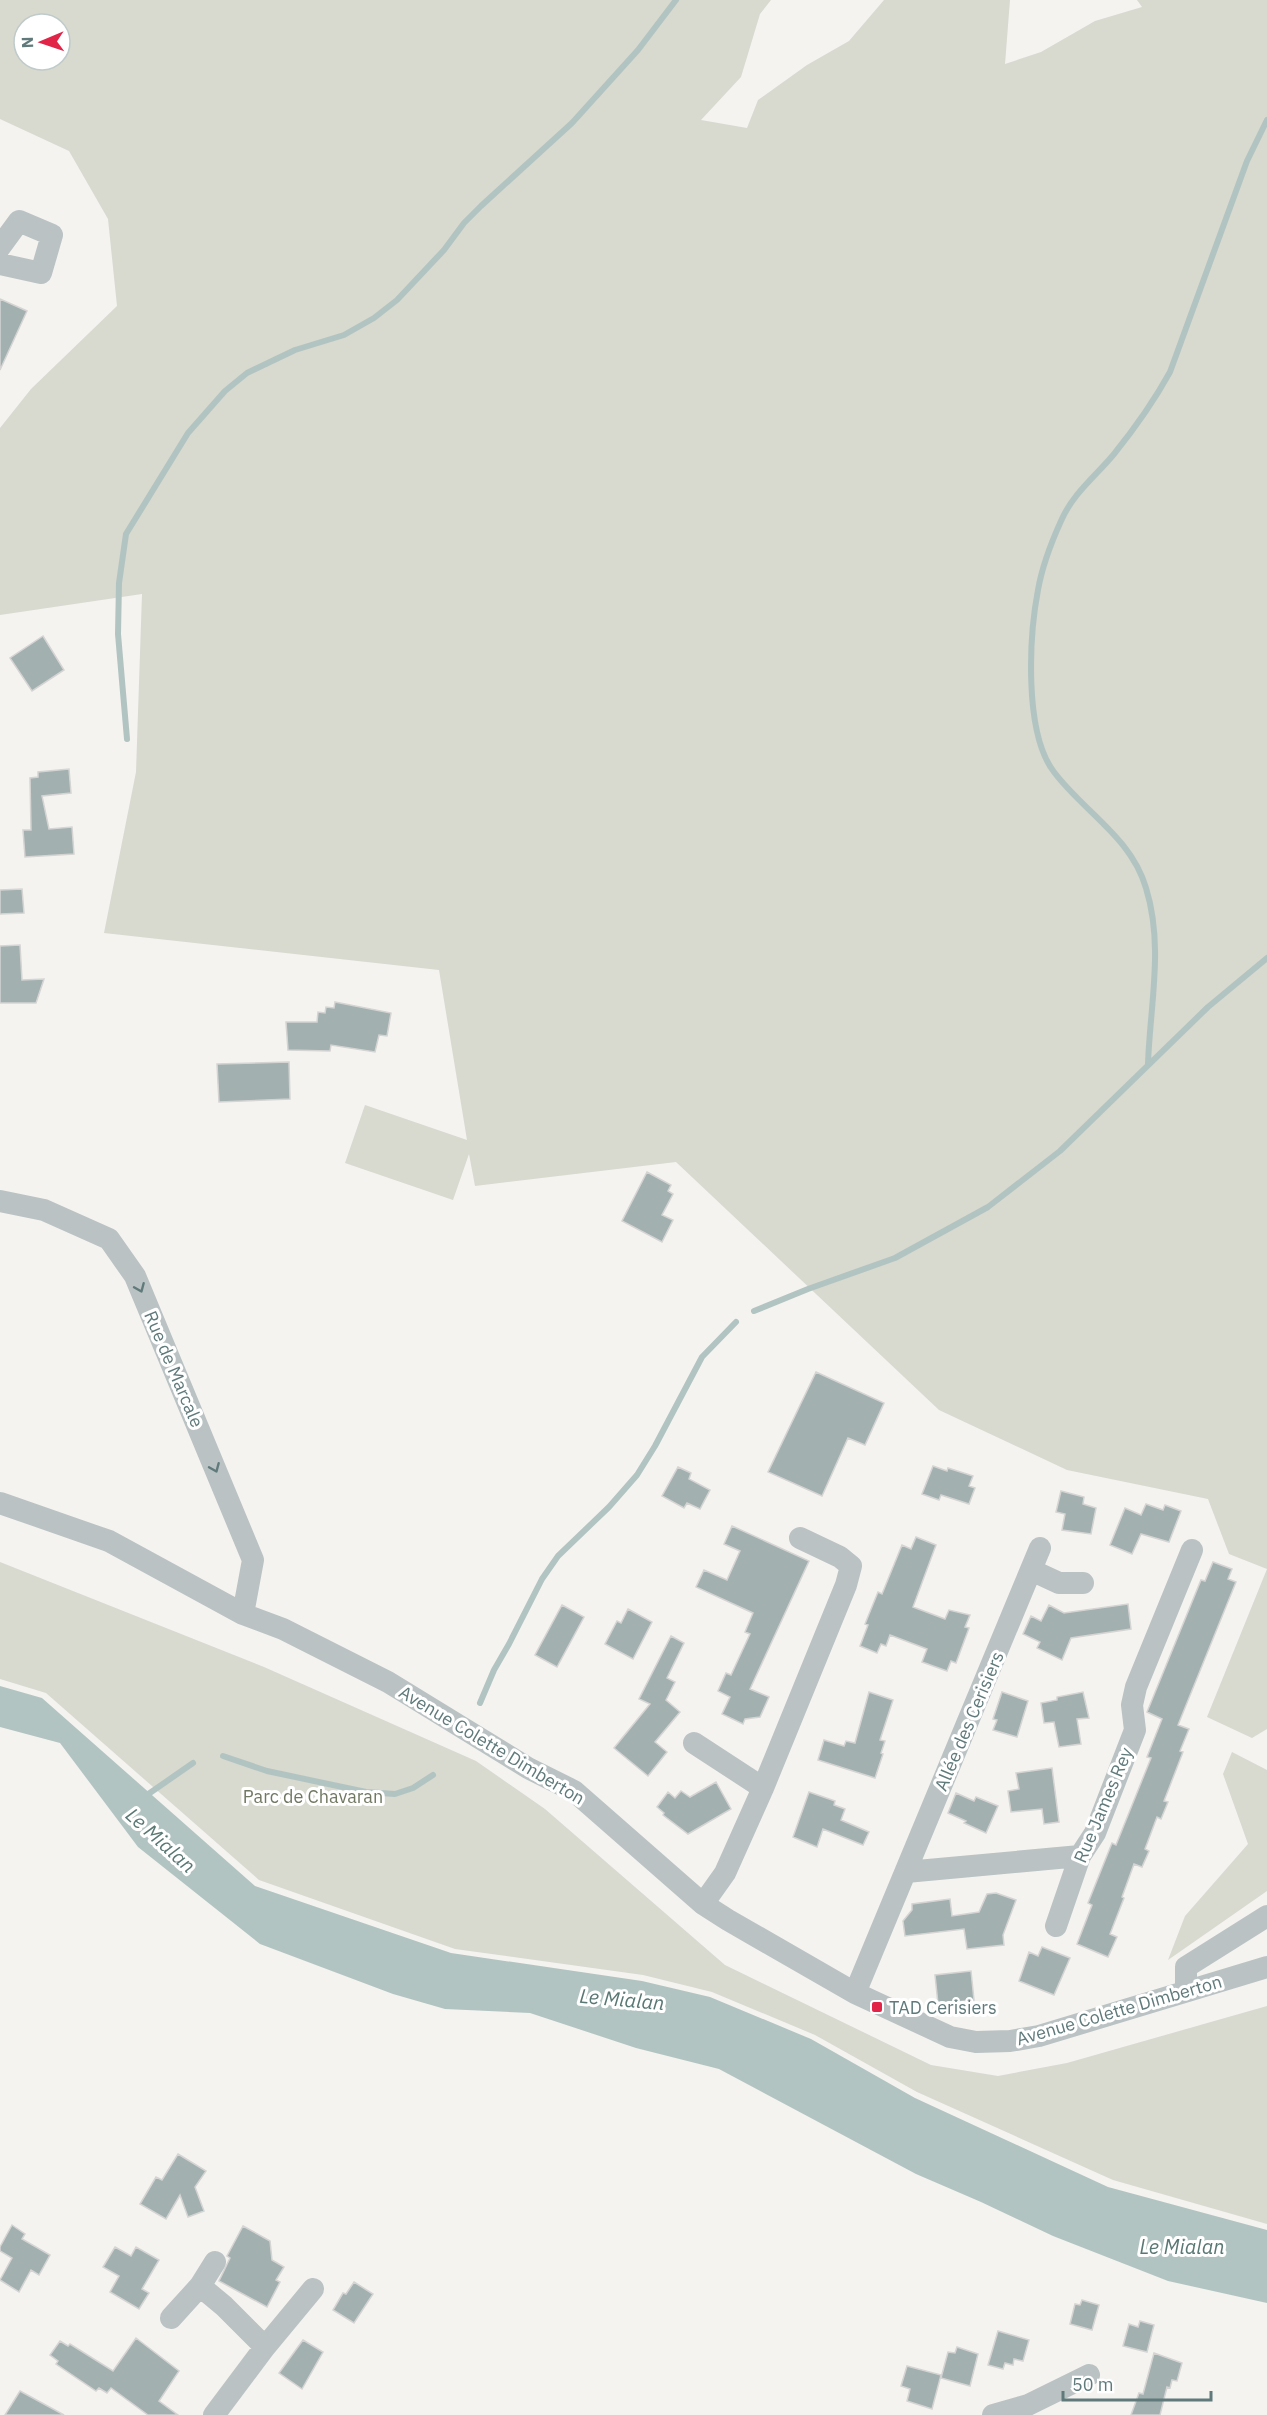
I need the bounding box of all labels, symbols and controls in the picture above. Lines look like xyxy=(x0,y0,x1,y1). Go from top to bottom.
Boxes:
north arrow xyxy=(12,12,72,72)
text: N xyxy=(17,36,37,49)
one-way arrow xyxy=(133,1282,145,1293)
street label: Rue de Marcale xyxy=(139,1307,209,1431)
one-way arrow xyxy=(208,1462,220,1473)
street label: Allée des Cerisiers xyxy=(929,1648,1009,1794)
street label: Avenue Colette Dimberton xyxy=(395,1680,589,1810)
street label: Rue James Rey xyxy=(1068,1744,1138,1866)
park label: Parc de Chavaran xyxy=(243,1785,383,1808)
water label: Le Mialan xyxy=(120,1801,202,1879)
street label: Avenue Colette Dimberton xyxy=(1014,1970,1224,2050)
water label: Le Mialan xyxy=(578,1982,666,2016)
place label: TAD Cerisiers xyxy=(889,1996,997,2019)
marker: TAD Cerisiers xyxy=(870,2000,884,2014)
water label: Le Mialan xyxy=(1139,2233,1225,2260)
scale bar xyxy=(1063,2364,1212,2402)
text: 50 m xyxy=(1072,2373,1114,2396)

